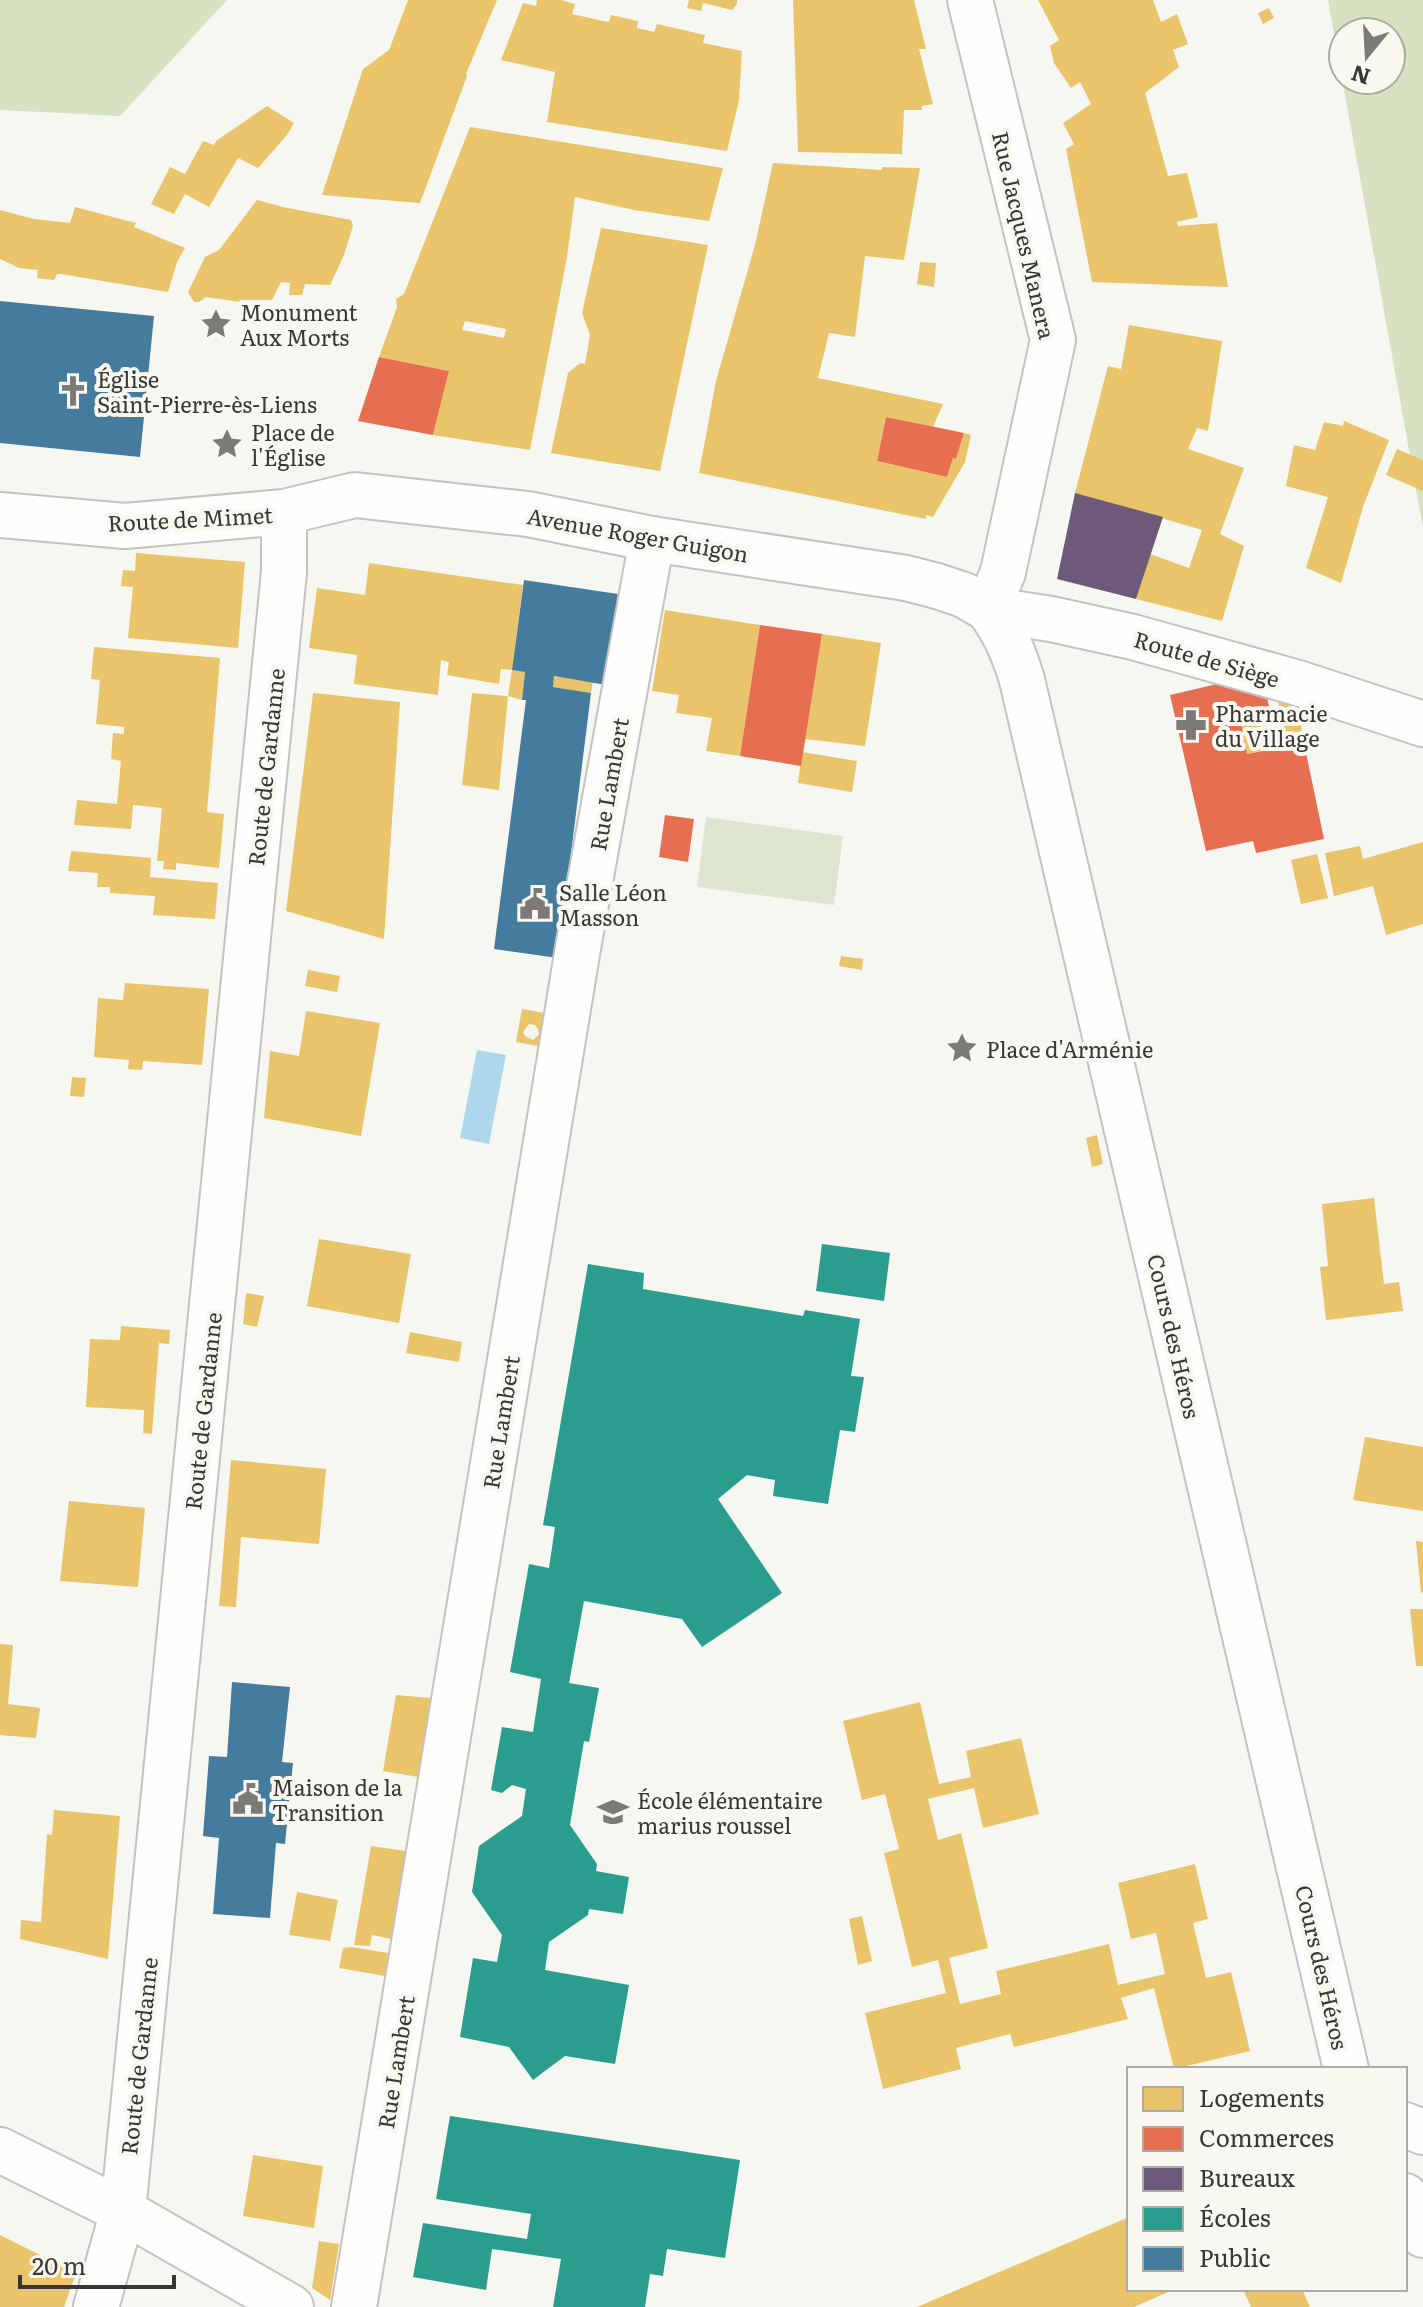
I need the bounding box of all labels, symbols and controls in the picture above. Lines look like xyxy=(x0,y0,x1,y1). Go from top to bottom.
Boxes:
north arrow xyxy=(1327,16,1407,96)
text: N xyxy=(1346,58,1374,95)
street label: Rue Jacques Manera xyxy=(985,128,1065,342)
place label: Monument Aux Morts xyxy=(240,295,358,353)
place icon: Monument Aux Morts xyxy=(199,307,233,341)
place label: Église Saint-Pierre-ès-Liens xyxy=(97,362,317,420)
church icon: Église Saint-Pierre-ès-Liens xyxy=(56,374,90,408)
place label: Place de l'Église xyxy=(251,415,335,473)
place icon: Place de l'Église xyxy=(210,427,244,461)
street label: Route de Mimet xyxy=(107,497,274,539)
street label: Avenue Roger Guigon xyxy=(525,498,751,570)
street label: Route de Siège xyxy=(1130,621,1284,695)
street label: Route de Gardanne xyxy=(238,666,292,868)
place label: Pharmacie du Village xyxy=(1215,696,1328,754)
pharmacy icon: Pharmacie du Village xyxy=(1174,708,1208,742)
street label: Rue Lambert xyxy=(580,715,636,853)
place label: Salle Léon Masson xyxy=(559,875,667,933)
public building icon: Salle Léon Masson xyxy=(518,887,552,921)
place icon: Place d'Arménie xyxy=(945,1031,979,1065)
place label: Place d'Arménie xyxy=(986,1032,1154,1065)
street label: Cours des Héros xyxy=(1140,1251,1210,1421)
street label: Route de Gardanne xyxy=(175,1310,229,1512)
street label: Rue Lambert xyxy=(473,1353,527,1491)
place label: Maison de la Transition xyxy=(272,1770,403,1828)
public building icon: Maison de la Transition xyxy=(231,1782,265,1816)
place label: École élémentaire marius roussel xyxy=(637,1783,823,1841)
school or university icon: École élémentaire marius roussel xyxy=(596,1795,630,1829)
street label: Cours des Héros xyxy=(1288,1882,1358,2052)
street label: Route de Gardanne xyxy=(111,1955,165,2157)
street label: Rue Lambert xyxy=(368,1993,422,2131)
legend xyxy=(1127,2067,1407,2291)
text: Logements xyxy=(1199,2079,1324,2114)
text: Commerces xyxy=(1199,2119,1334,2154)
text: Bureaux xyxy=(1199,2159,1295,2194)
text: Écoles xyxy=(1199,2199,1271,2234)
scale bar xyxy=(20,2239,174,2289)
text: Public xyxy=(1199,2239,1270,2274)
text: 20 m xyxy=(32,2247,86,2282)

